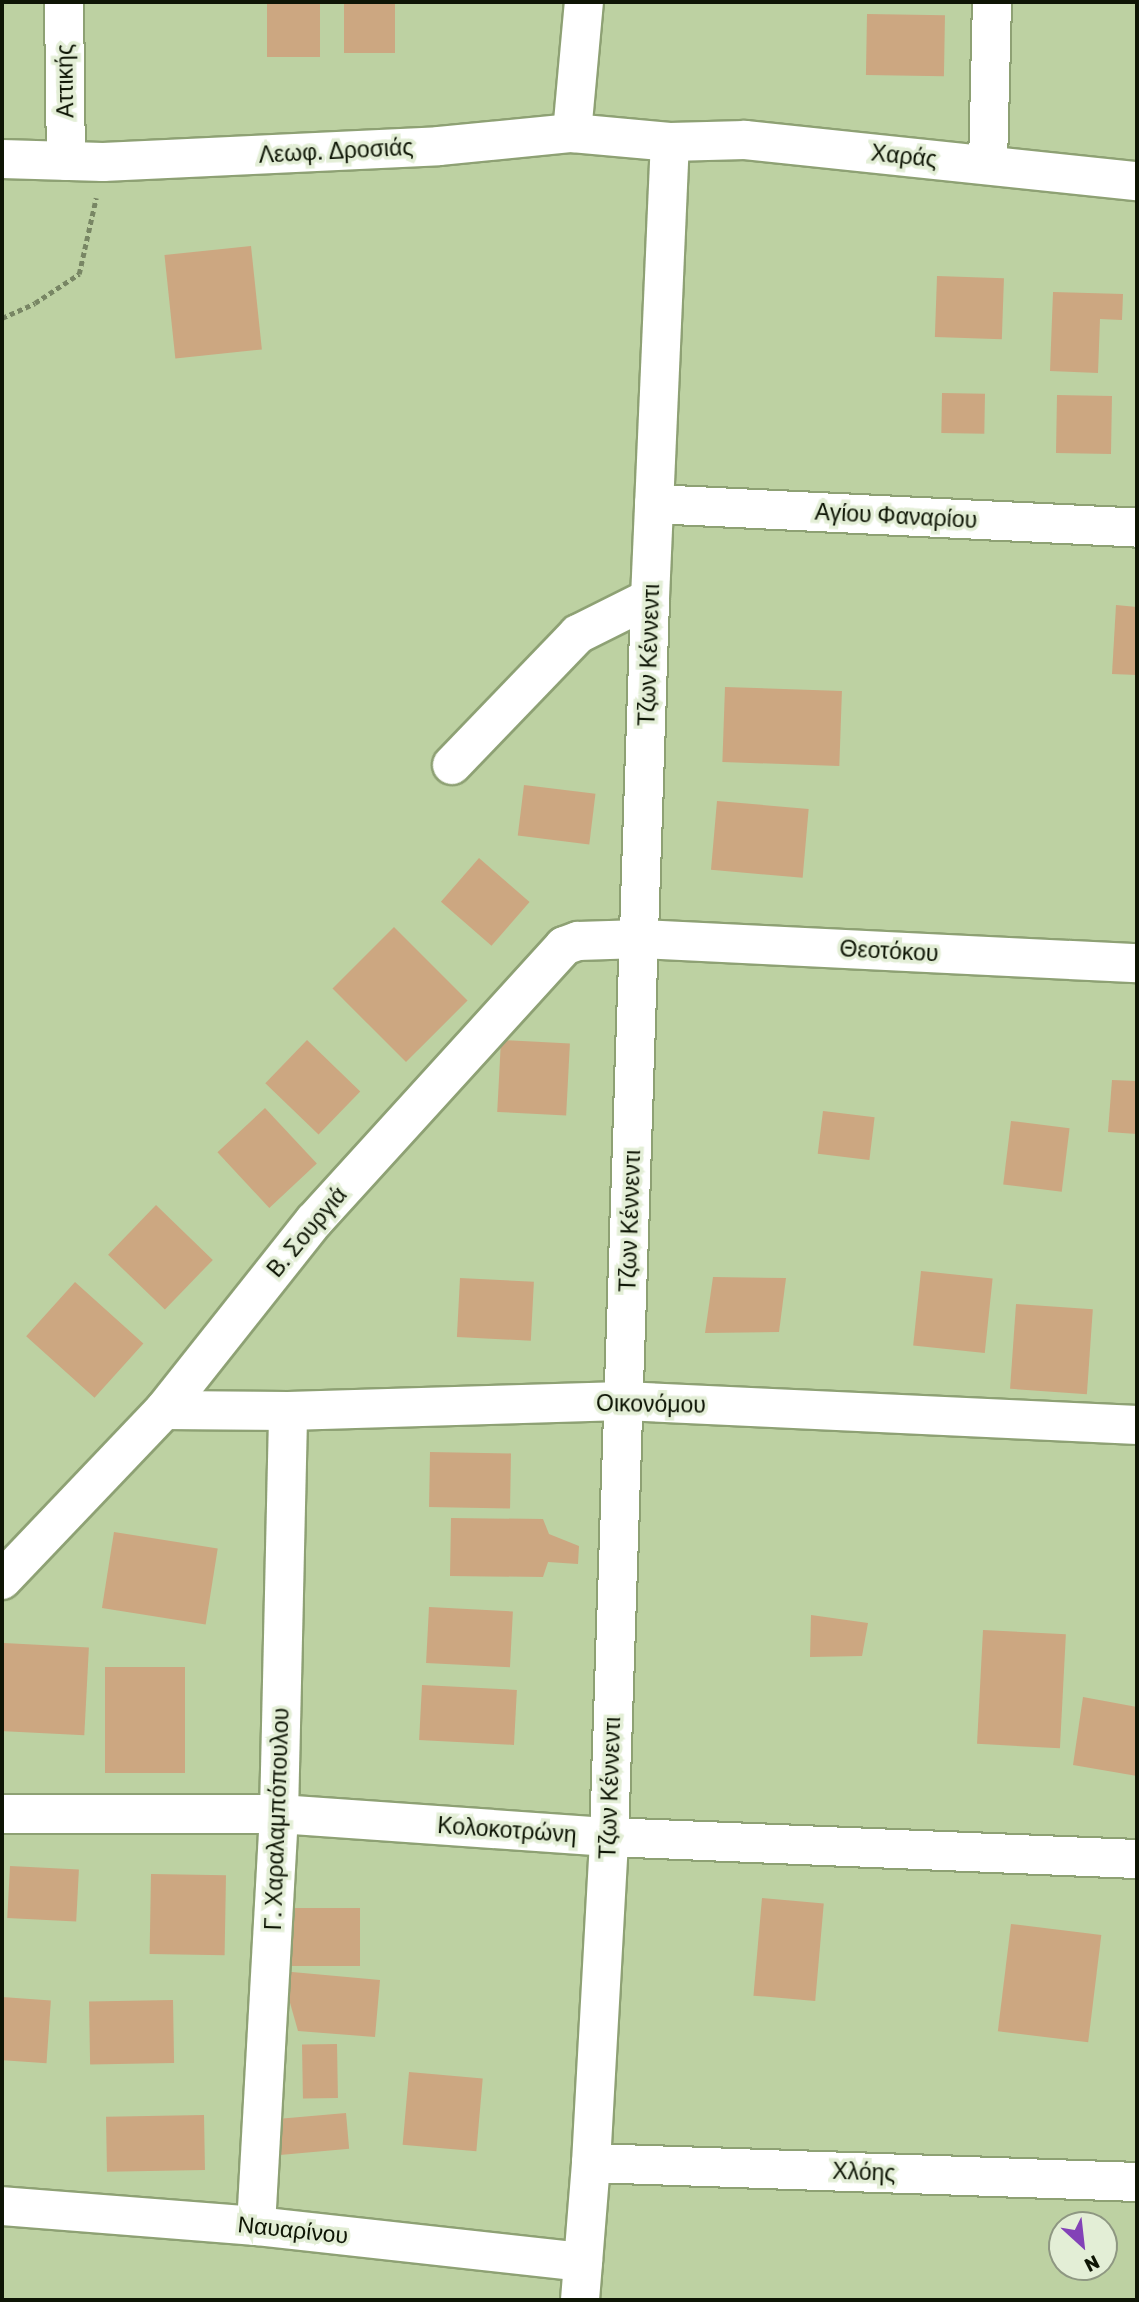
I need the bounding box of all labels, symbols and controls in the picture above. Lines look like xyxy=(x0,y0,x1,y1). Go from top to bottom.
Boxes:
street label: Αττικής xyxy=(51,44,79,118)
street label: Λεωφ. Δροσιάς xyxy=(258,133,414,169)
street label: Χαράς xyxy=(870,139,938,173)
street label: Αγίου Φαναρίου xyxy=(814,498,978,534)
street label: Τζων Κέννεντι xyxy=(633,583,665,727)
street label: Θεοτόκου xyxy=(839,935,939,967)
street label: Τζων Κέννεντι xyxy=(614,1149,646,1293)
street label: Β. Σουργιά xyxy=(261,1181,353,1283)
street label: Οικονόμου xyxy=(596,1389,706,1419)
street label: Γ. Χαραλαμπόπουλου xyxy=(259,1707,295,1931)
street label: Τζων Κέννεντι xyxy=(594,1716,626,1860)
street label: Κολοκοτρώνη xyxy=(436,1811,578,1849)
street label: Χλόης xyxy=(832,2157,896,2187)
street label: Ναυαρίνου xyxy=(236,2210,350,2250)
north arrow xyxy=(1048,2211,1118,2281)
text: N xyxy=(1081,2250,1103,2277)

